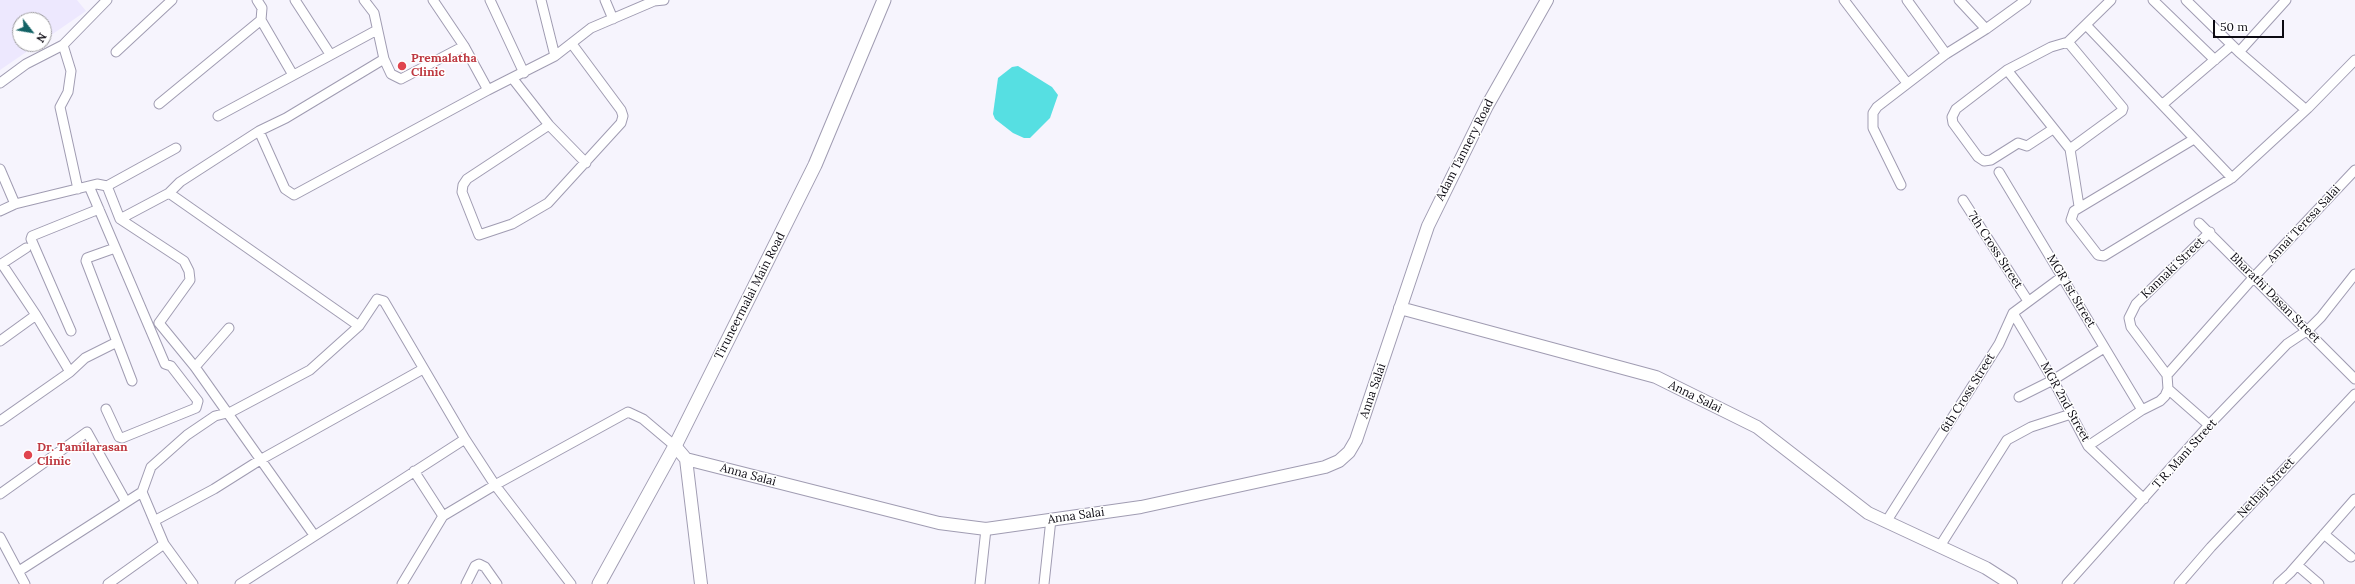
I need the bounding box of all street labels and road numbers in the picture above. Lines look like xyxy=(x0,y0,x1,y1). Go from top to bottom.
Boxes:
street label: Adam Tannery Road xyxy=(1433,97,1497,203)
street label: Annai Teresa Salai xyxy=(2264,182,2344,266)
street label: 7th Cross Street xyxy=(1965,209,2025,291)
street label: Tiruneermalai Main Road xyxy=(712,230,788,362)
street label: Kannaki Street xyxy=(2138,234,2208,302)
street label: Bharathi Dasan Street xyxy=(2227,250,2323,346)
street label: MGR 1st Street xyxy=(2044,252,2098,330)
street label: 6th Cross Street xyxy=(1938,351,1998,435)
street label: MGR 2nd Street xyxy=(2037,360,2093,444)
street label: Anna Salai xyxy=(1357,362,1389,420)
street label: Anna Salai xyxy=(1666,378,1724,416)
street label: T.R. Mani Street xyxy=(2150,416,2220,492)
street label: Nethaji Street xyxy=(2234,455,2298,521)
street label: Anna Salai xyxy=(718,461,778,489)
street label: Anna Salai xyxy=(1047,505,1105,527)

